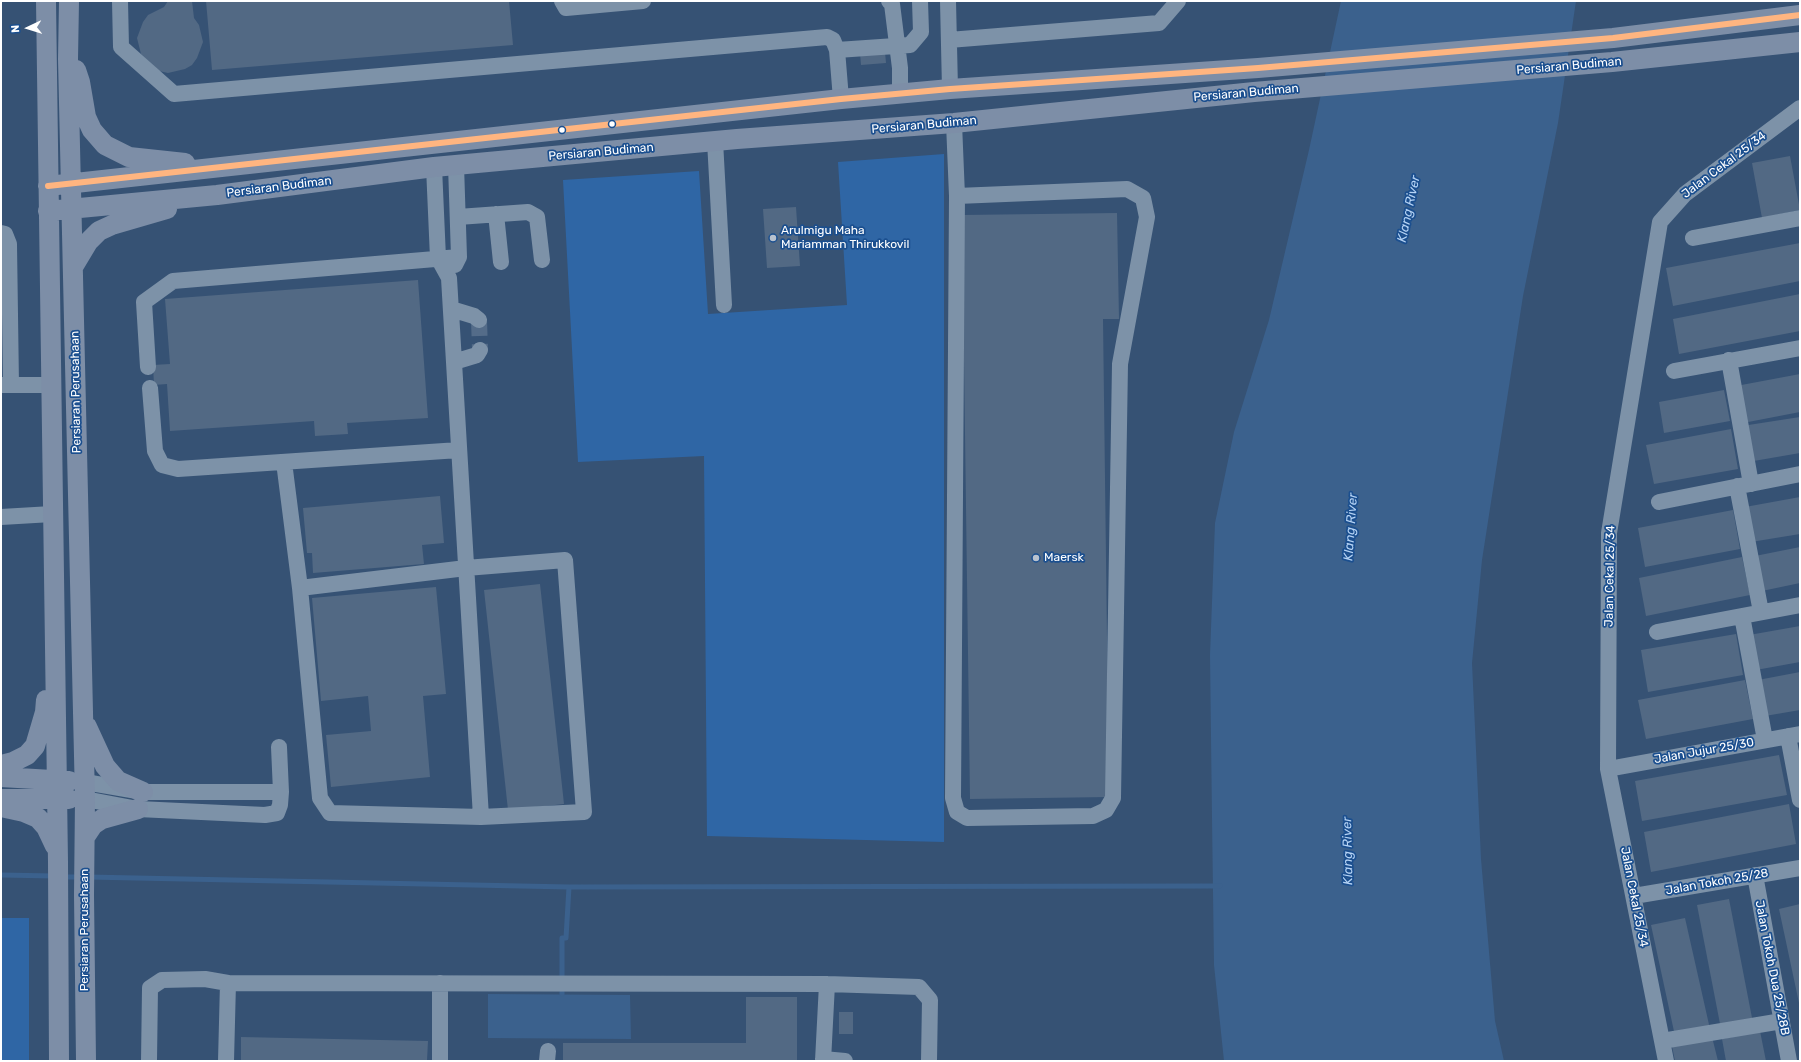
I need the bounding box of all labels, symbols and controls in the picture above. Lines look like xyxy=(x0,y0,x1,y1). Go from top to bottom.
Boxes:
north arrow xyxy=(8,8,48,48)
text: N xyxy=(9,24,22,33)
street label: Persiaran Budiman xyxy=(1516,54,1622,78)
street label: Persiaran Budiman xyxy=(1193,81,1299,105)
street label: Persiaran Budiman xyxy=(871,113,977,137)
unlabelled marker xyxy=(607,119,617,129)
unlabelled marker xyxy=(557,125,567,135)
street label: Jalan Cekal 25/34 xyxy=(1679,129,1769,201)
street label: Persiaran Budiman xyxy=(548,140,654,164)
street label: Persiaran Budiman xyxy=(226,173,332,201)
water label: Klang River xyxy=(1394,174,1424,244)
place label: Arulmigu Maha Mariamman Thirukkovil xyxy=(781,224,909,252)
marker: Arulmigu Maha Mariamman Thirukkovil xyxy=(768,233,778,243)
street label: Persiaran Perusahaan xyxy=(68,331,84,453)
water label: Klang River xyxy=(1341,492,1361,562)
street label: Jalan Cekal 25/34 xyxy=(1602,525,1618,627)
place label: Maersk xyxy=(1044,551,1084,565)
marker: Maersk xyxy=(1031,553,1041,563)
street label: Jalan Jujur 25/30 xyxy=(1653,735,1755,767)
water label: Klang River xyxy=(1340,817,1356,885)
street label: Jalan Cekal 25/34 xyxy=(1617,846,1651,948)
street label: Jalan Tokoh 25/28 xyxy=(1665,866,1769,898)
street label: Persiaran Perusahaan xyxy=(78,869,92,991)
street label: Jalan Tokoh Dua 25/28B xyxy=(1752,899,1792,1037)

